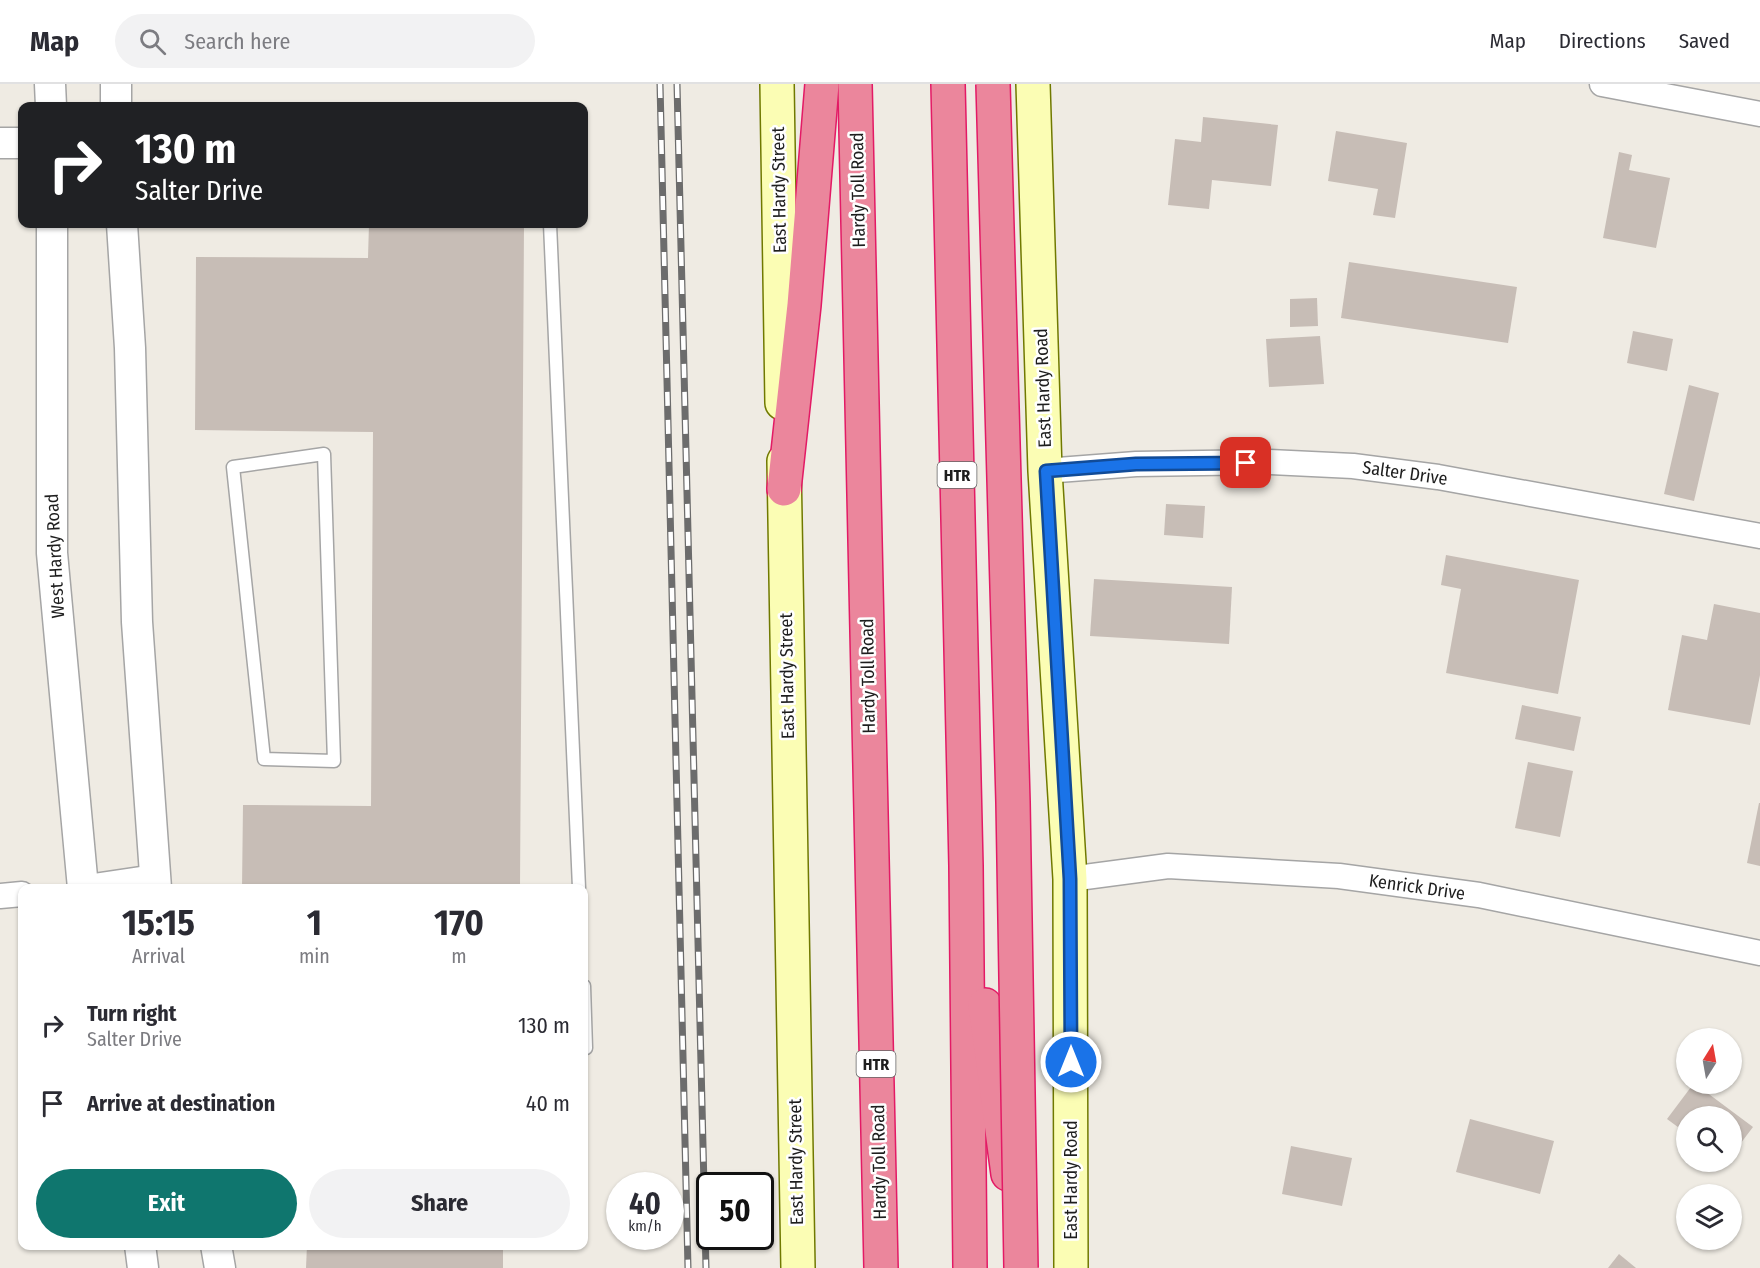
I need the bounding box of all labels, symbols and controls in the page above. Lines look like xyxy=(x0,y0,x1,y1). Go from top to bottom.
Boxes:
search box xyxy=(115,14,535,68)
text: Map xyxy=(30,25,79,58)
icon: search xyxy=(136,25,169,58)
text: Search here xyxy=(184,28,290,55)
text: Map xyxy=(1489,28,1526,54)
text: Directions xyxy=(1559,28,1646,54)
text: Saved xyxy=(1679,28,1730,54)
text: 130 m xyxy=(135,124,236,174)
icon: right xyxy=(36,126,114,204)
street label: East Hardy Street xyxy=(767,127,791,253)
street label: Hardy Toll Road xyxy=(846,132,870,248)
text: Salter Drive xyxy=(135,175,263,207)
street label: East Hardy Road xyxy=(1030,328,1056,448)
pin xyxy=(1220,437,1271,488)
icon: arrive xyxy=(1229,446,1262,479)
street label: Salter Drive xyxy=(1361,456,1449,490)
road number: HTR xyxy=(938,462,976,488)
street label: West Hardy Road xyxy=(41,493,69,619)
street label: East Hardy Street xyxy=(775,613,799,739)
street label: Hardy Toll Road xyxy=(856,618,880,734)
street label: Kenrick Drive xyxy=(1367,869,1467,905)
text: 15:15 xyxy=(122,901,195,945)
text: 1 xyxy=(307,901,322,945)
text: 170 xyxy=(434,901,484,945)
text: Arrival xyxy=(132,944,185,968)
text: min xyxy=(299,944,330,968)
text: m xyxy=(451,944,467,968)
text: Turn right xyxy=(87,1000,176,1027)
icon: right xyxy=(36,1009,69,1042)
text: 130 m xyxy=(518,1012,570,1039)
text: Salter Drive xyxy=(87,1027,182,1051)
north arrow xyxy=(1676,1028,1742,1094)
map controls xyxy=(1676,1028,1742,1250)
position arrow xyxy=(1039,1030,1103,1094)
road number: HTR xyxy=(856,1051,896,1077)
icon: arrive xyxy=(36,1087,69,1120)
text: Arrive at destination xyxy=(87,1090,275,1117)
text: 40 m xyxy=(526,1090,570,1117)
street label: East Hardy Street xyxy=(784,1099,808,1225)
street label: Hardy Toll Road xyxy=(867,1104,891,1220)
button: search xyxy=(1676,1106,1742,1172)
street label: East Hardy Road xyxy=(1060,1120,1082,1240)
button: Exit xyxy=(36,1169,297,1238)
button: Share xyxy=(309,1169,570,1238)
speed limit sign: 50 xyxy=(696,1172,774,1250)
button: layers xyxy=(1676,1184,1742,1250)
text: 40 xyxy=(629,1186,661,1222)
text: km/h xyxy=(628,1217,662,1235)

